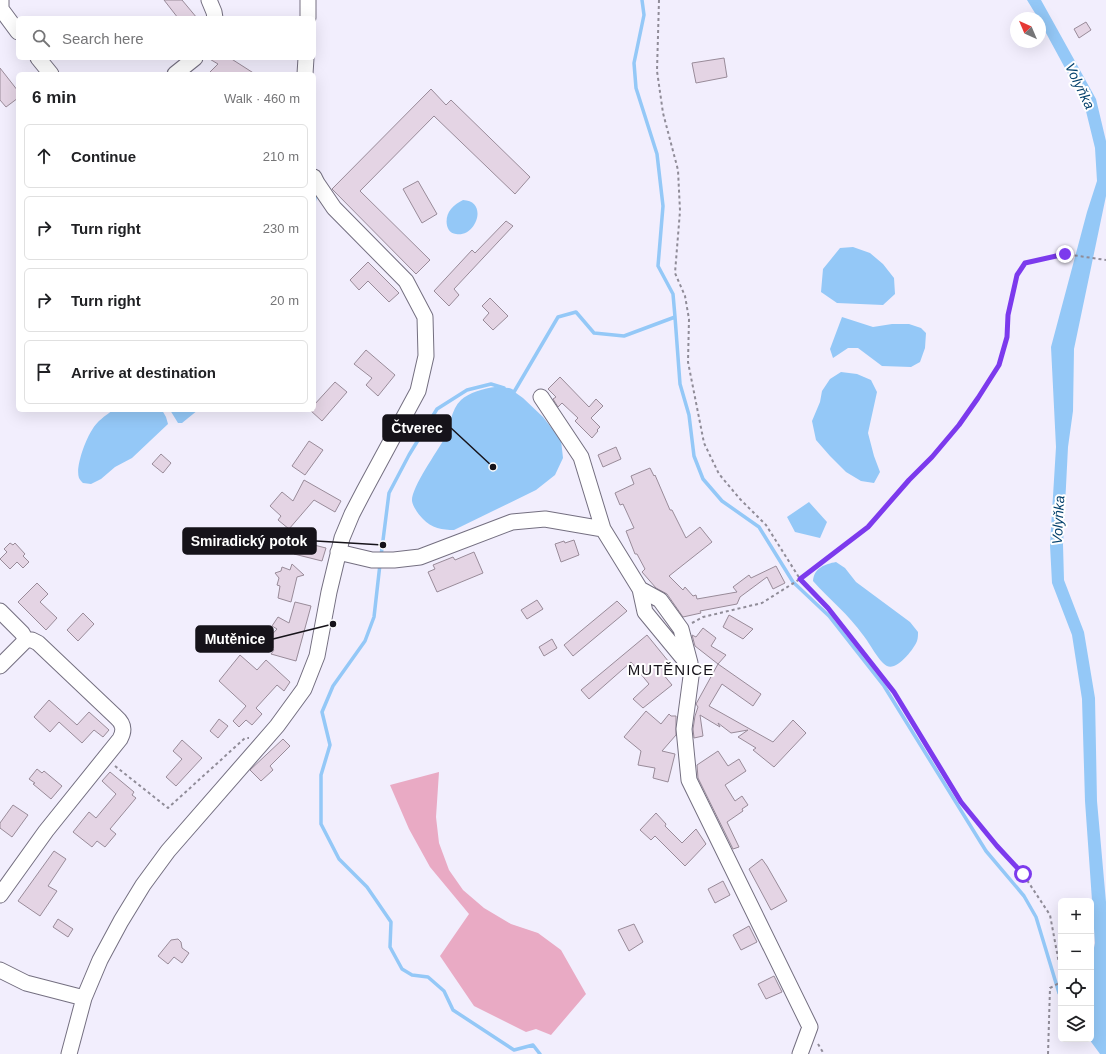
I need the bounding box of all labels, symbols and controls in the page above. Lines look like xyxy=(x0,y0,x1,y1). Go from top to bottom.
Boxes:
north arrow xyxy=(1010,12,1046,48)
search box xyxy=(16,16,316,60)
icon: search xyxy=(30,27,52,49)
text: Search here xyxy=(62,30,144,47)
water label: Volyňka xyxy=(1062,60,1098,112)
text: 6 min xyxy=(32,88,76,107)
text: Walk · 460 m xyxy=(224,91,300,106)
icon: ahead xyxy=(33,145,55,167)
text: Continue xyxy=(71,148,136,165)
text: 210 m xyxy=(263,149,299,164)
icon: right xyxy=(33,217,55,239)
text: Turn right xyxy=(71,220,141,237)
text: 230 m xyxy=(263,221,299,236)
route end xyxy=(1056,245,1074,263)
icon: right xyxy=(33,289,55,311)
text: Turn right xyxy=(71,292,141,309)
text: 20 m xyxy=(270,293,299,308)
icon: arrive xyxy=(33,361,55,383)
text: Arrive at destination xyxy=(71,364,216,381)
callout: Čtverec xyxy=(383,415,451,441)
text: Čtverec xyxy=(391,419,443,436)
water label: Volyňka xyxy=(1049,495,1067,545)
callout: Smiradický potok xyxy=(183,528,316,554)
text: Smiradický potok xyxy=(191,533,308,549)
callout: Mutěnice xyxy=(196,626,273,652)
text: Mutěnice xyxy=(205,631,266,647)
district label: MUTĚNICE xyxy=(628,661,714,678)
route start xyxy=(1014,865,1032,883)
map controls xyxy=(1058,898,1094,1042)
button: + xyxy=(1058,898,1094,934)
button: − xyxy=(1058,934,1094,970)
button: locate xyxy=(1058,970,1094,1006)
button: layers xyxy=(1058,1006,1094,1042)

